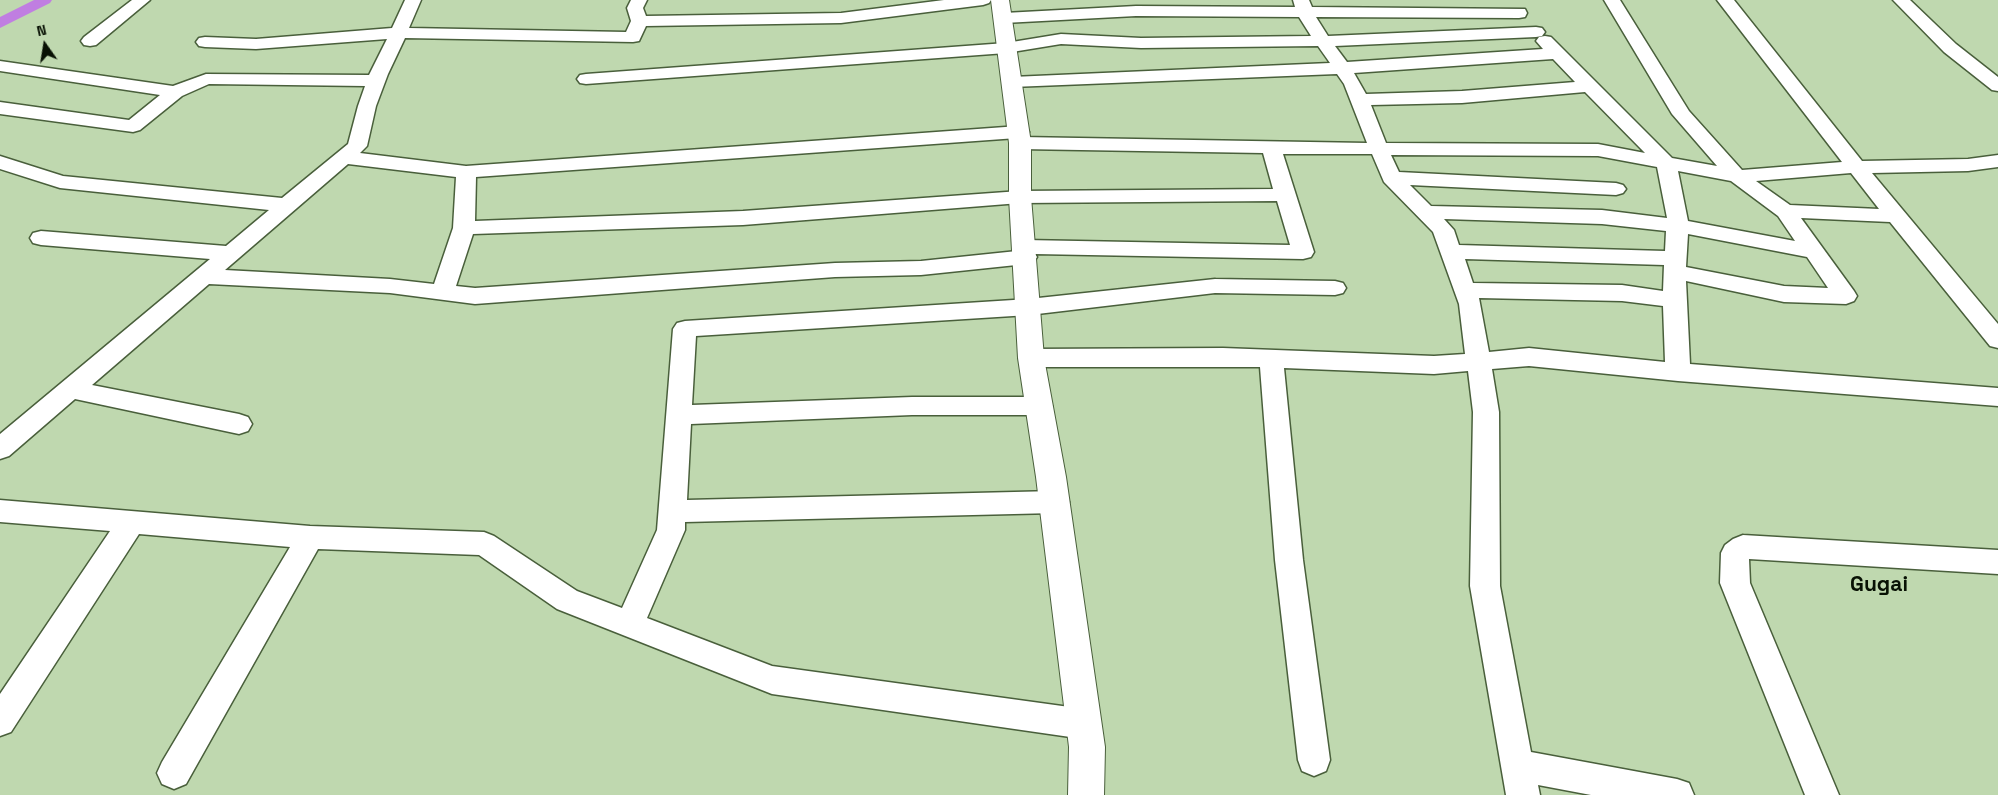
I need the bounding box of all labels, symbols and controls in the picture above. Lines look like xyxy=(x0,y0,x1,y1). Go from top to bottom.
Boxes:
north arrow xyxy=(20,20,70,70)
text: N xyxy=(35,21,48,40)
district label: Gugai xyxy=(1850,572,1908,598)

